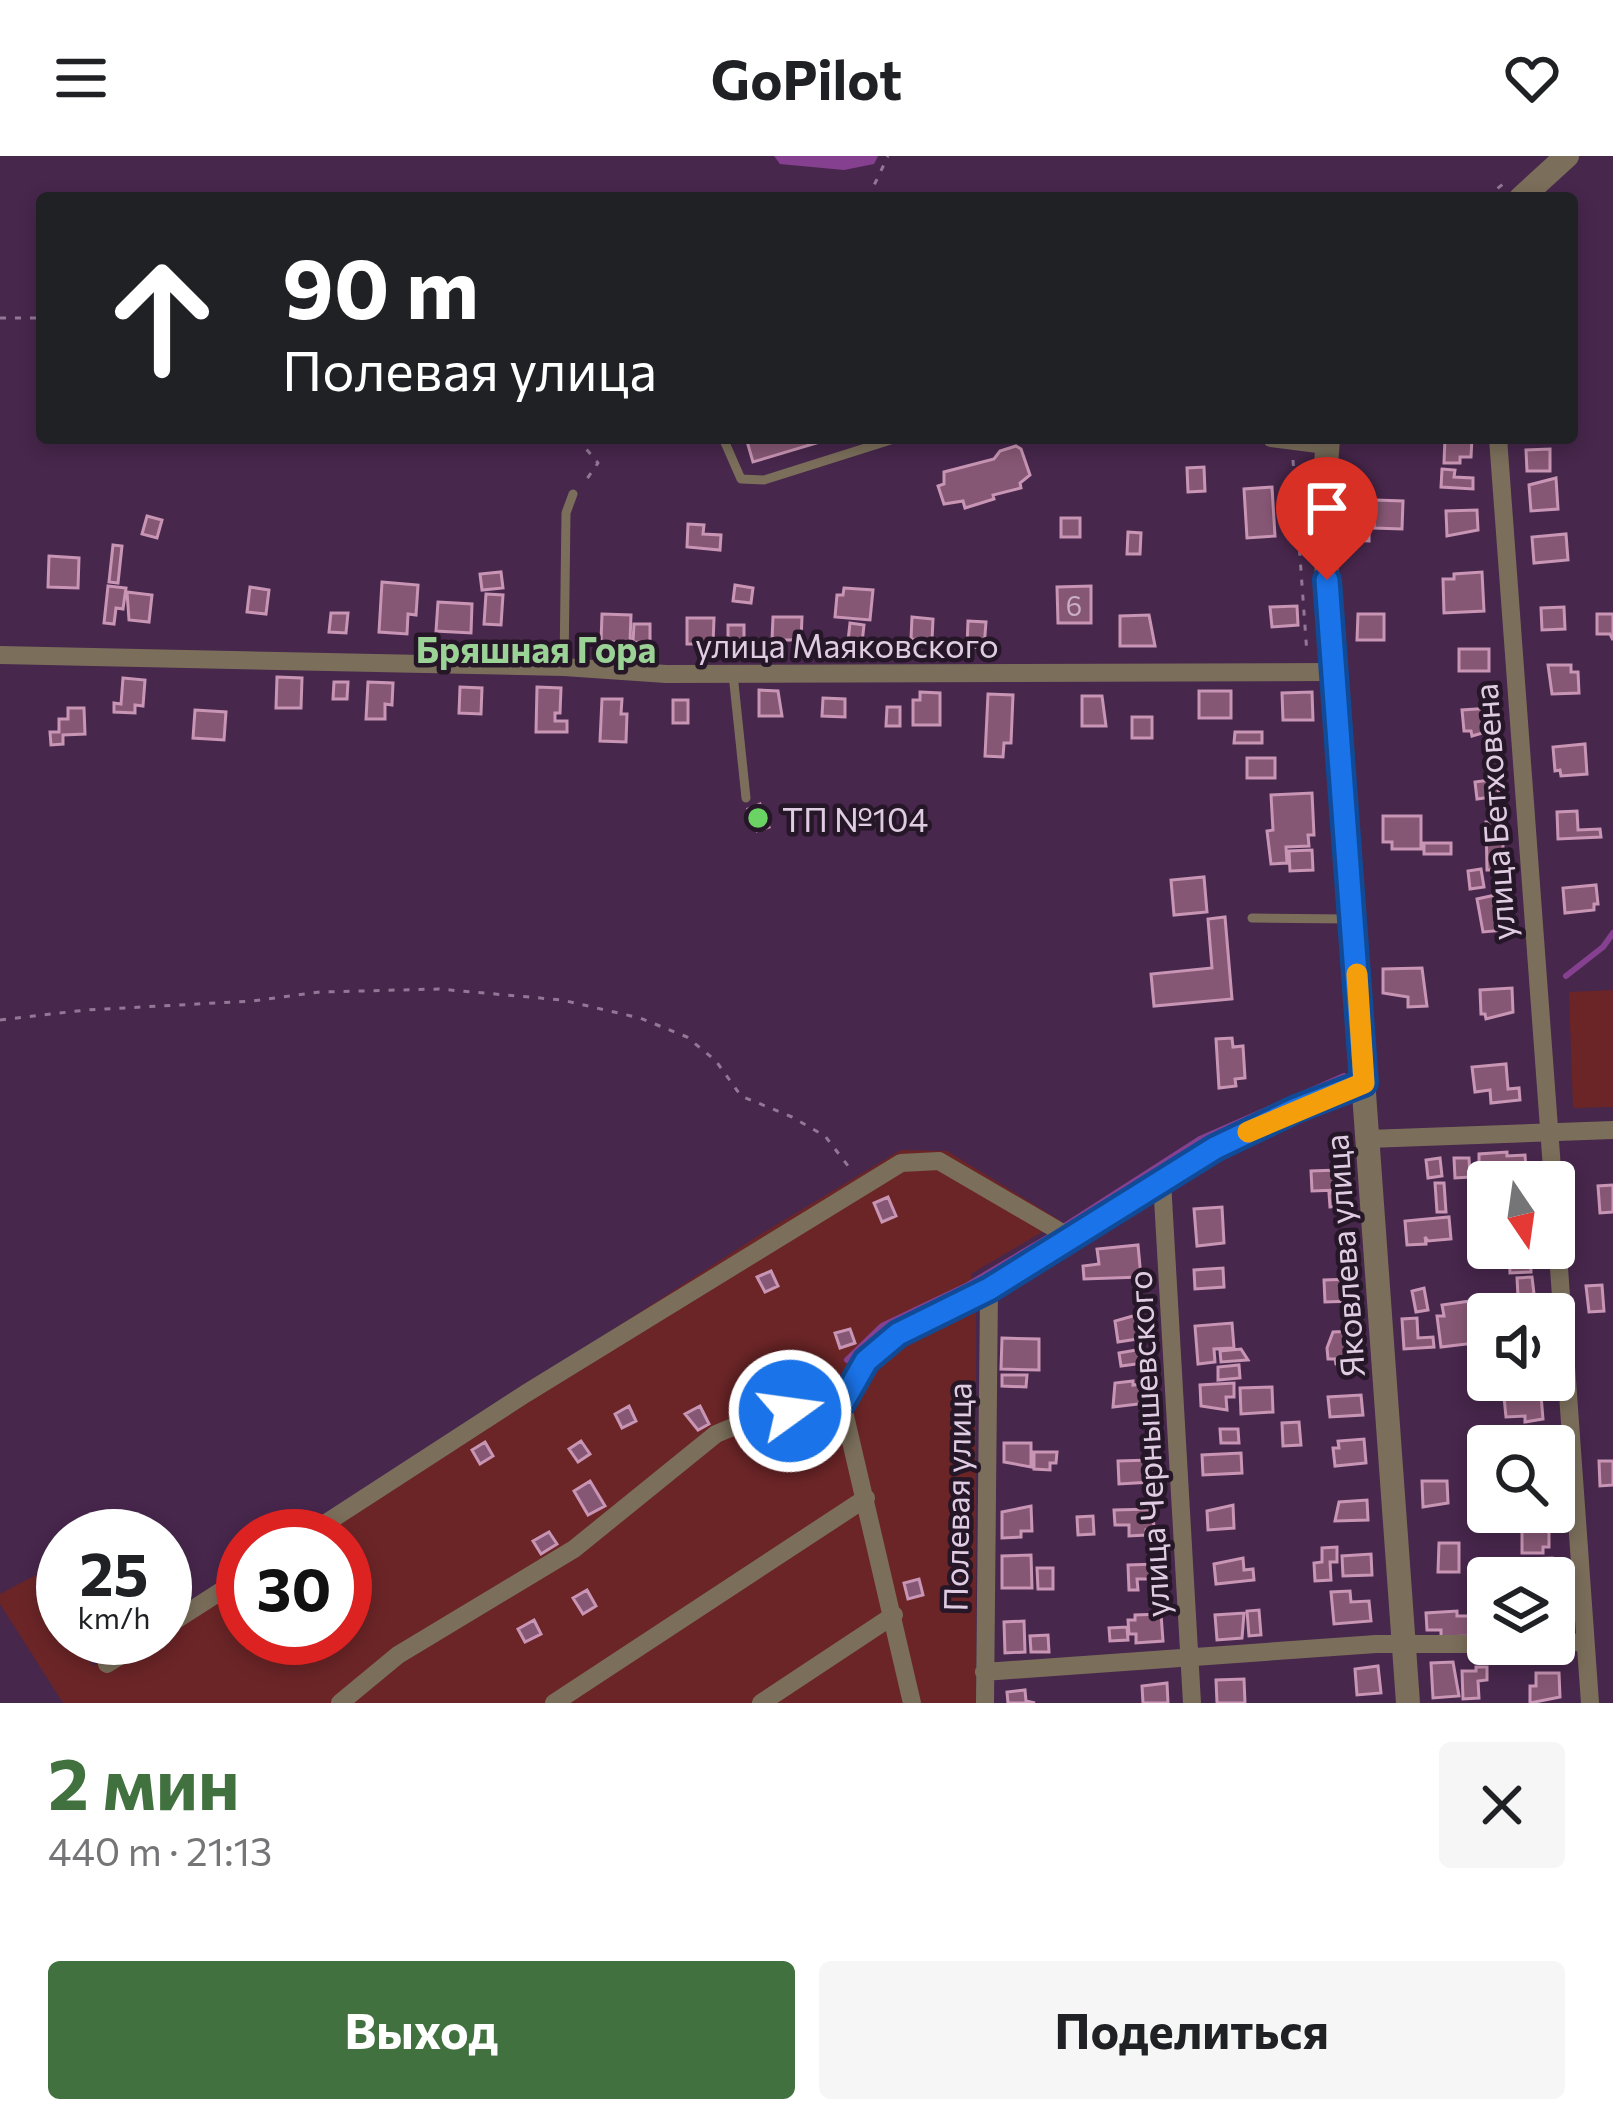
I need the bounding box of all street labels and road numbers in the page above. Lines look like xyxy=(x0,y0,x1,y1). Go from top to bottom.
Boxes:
street label: улица Маяковского xyxy=(695,624,999,665)
street label: улица Бетховена xyxy=(1464,682,1522,942)
street label: Яковлева улица xyxy=(1314,1133,1372,1379)
street label: улица Чернышевского xyxy=(1117,1269,1177,1619)
street label: Полевая улица xyxy=(934,1382,978,1612)

